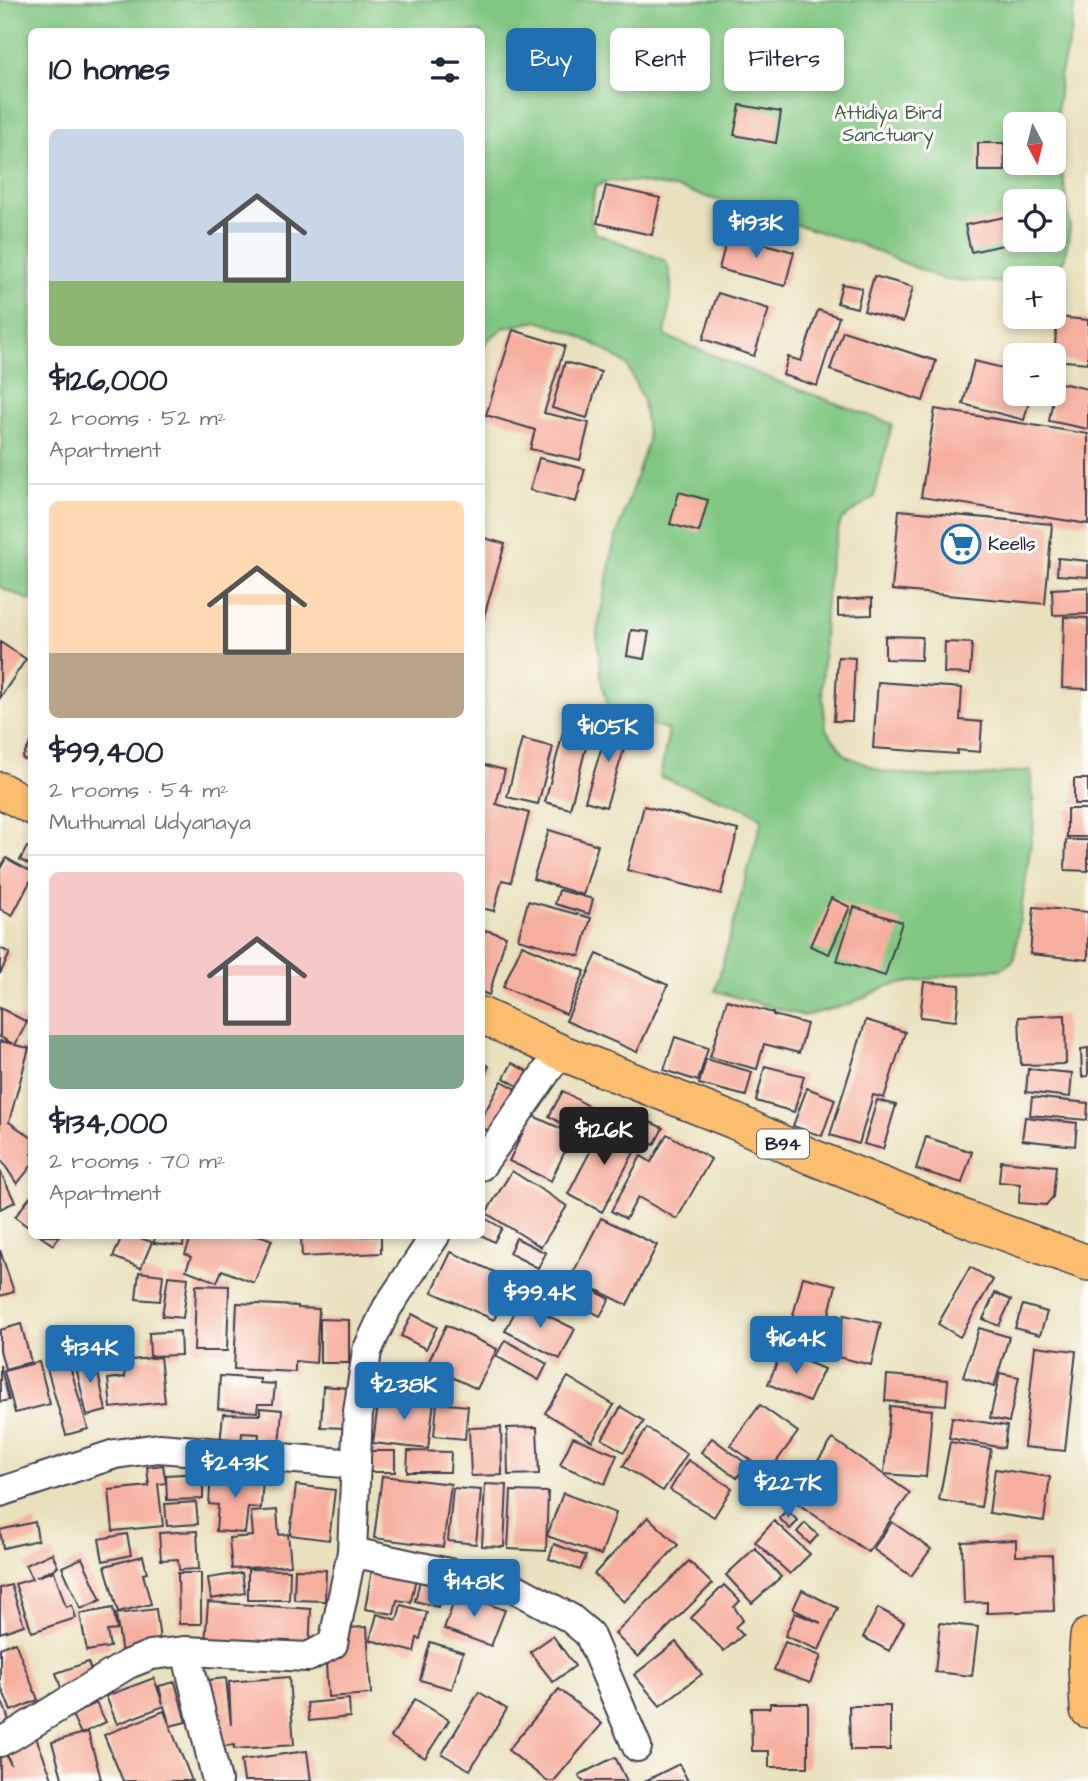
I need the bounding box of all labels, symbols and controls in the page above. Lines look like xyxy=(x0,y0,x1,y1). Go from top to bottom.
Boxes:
chip: Buy xyxy=(506,28,596,91)
chip: Rent xyxy=(610,28,710,91)
chip: Filters xyxy=(724,28,844,91)
text: 10 homes xyxy=(49,49,170,91)
icon: filters xyxy=(426,51,464,89)
park label: Attidiya Bird Sanctuary xyxy=(834,100,942,150)
north arrow xyxy=(1003,112,1066,175)
map controls xyxy=(1003,112,1066,406)
icon: home xyxy=(194,175,320,301)
button: locate xyxy=(1003,189,1066,252)
pin: $193K xyxy=(707,201,805,260)
text: $193K xyxy=(729,207,783,239)
button: + xyxy=(1003,266,1066,329)
button: − xyxy=(1003,343,1066,406)
text: $126,000 xyxy=(49,360,168,402)
text: 2 rooms · 52 m² xyxy=(49,402,226,434)
text: Apartment xyxy=(49,434,161,466)
supermarket icon: Keells xyxy=(940,523,982,565)
place label: Keells xyxy=(988,531,1036,558)
icon: home xyxy=(194,547,320,673)
pin: $105K xyxy=(559,704,657,764)
text: $105K xyxy=(578,711,638,743)
text: $99,400 xyxy=(49,732,163,774)
text: 2 rooms · 54 m² xyxy=(49,774,229,806)
text: Muthumal Udyanaya xyxy=(49,806,251,838)
icon: home xyxy=(194,918,320,1044)
text: $134,000 xyxy=(49,1103,167,1145)
pin: $126K xyxy=(555,1108,653,1167)
text: $126K xyxy=(575,1114,633,1146)
road number: B94 xyxy=(757,1129,809,1158)
text: 2 rooms · 70 m² xyxy=(49,1145,225,1177)
text: Apartment xyxy=(49,1177,161,1209)
pin: $99.4K xyxy=(483,1270,597,1330)
text: $99.4K xyxy=(504,1277,576,1309)
pin: $164K xyxy=(747,1316,845,1376)
text: $164K xyxy=(766,1323,826,1355)
pin: $134K xyxy=(41,1326,139,1385)
text: $134K xyxy=(61,1332,119,1364)
pin: $238K xyxy=(355,1362,453,1422)
text: $238K xyxy=(371,1369,437,1401)
pin: $243K xyxy=(186,1440,284,1500)
text: $243K xyxy=(201,1447,269,1479)
pin: $227K xyxy=(739,1460,837,1520)
text: $227K xyxy=(754,1467,822,1499)
pin: $148K xyxy=(425,1560,523,1619)
text: $148K xyxy=(444,1566,504,1598)

